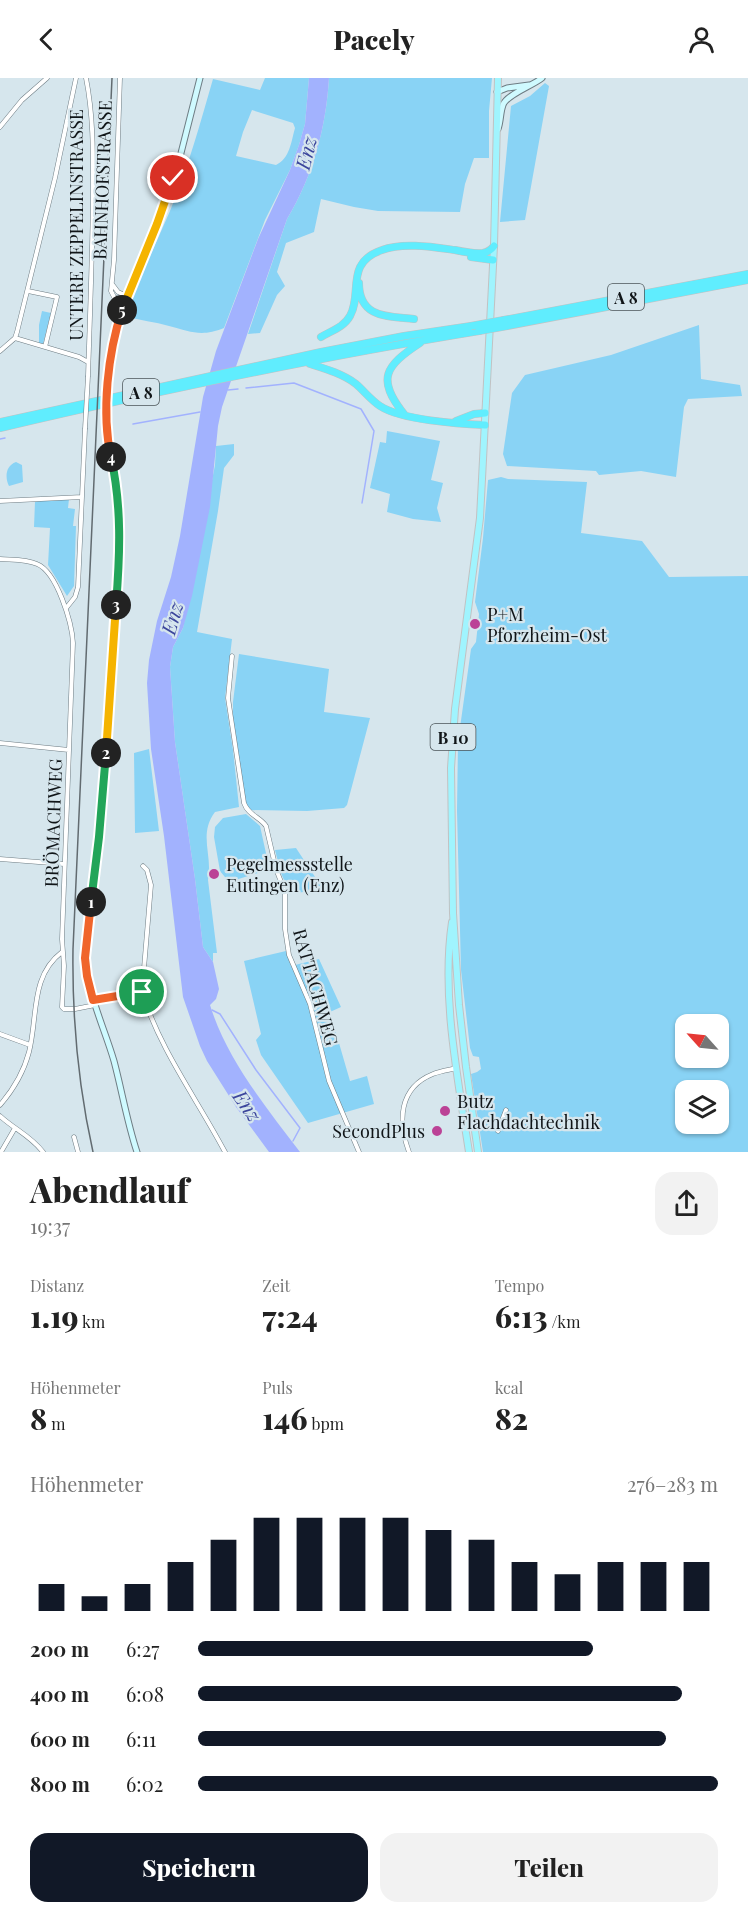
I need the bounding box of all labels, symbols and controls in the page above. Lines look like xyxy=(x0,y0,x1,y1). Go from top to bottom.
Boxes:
text: Pacely xyxy=(333,21,415,57)
icon: back xyxy=(30,23,63,56)
icon: person xyxy=(685,23,718,56)
street label: BAHNHOFSTRASSE xyxy=(87,100,117,260)
street label: UNTERE ZEPPELINSTRASSE xyxy=(64,109,88,341)
water label: Enz xyxy=(288,133,322,173)
pin xyxy=(147,152,198,203)
icon: check xyxy=(156,161,189,194)
road number: A 8 xyxy=(608,284,644,310)
pin: 5 xyxy=(107,295,137,325)
text: 5 xyxy=(118,299,126,320)
road number: A 8 xyxy=(123,379,159,405)
pin: 4 xyxy=(96,442,126,472)
text: 4 xyxy=(107,446,115,467)
pin: 3 xyxy=(101,590,131,620)
text: 3 xyxy=(112,594,120,615)
water label: Enz xyxy=(153,598,189,638)
place label: P+M Pforzheim-Ost xyxy=(487,602,607,647)
marker: P+M Pforzheim-Ost xyxy=(468,617,482,631)
road number: B 10 xyxy=(430,724,476,750)
pin: 2 xyxy=(91,738,121,768)
text: 2 xyxy=(102,742,110,763)
street label: BRÖMACHWEG xyxy=(39,758,67,888)
place label: Pegelmessstelle Eutingen (Enz) xyxy=(226,852,353,897)
marker: Pegelmessstelle Eutingen (Enz) xyxy=(207,867,221,881)
pin: 1 xyxy=(76,887,106,917)
text: 1 xyxy=(88,891,94,912)
street label: RATTACHWEG xyxy=(288,926,344,1049)
pin xyxy=(116,966,167,1017)
icon: arrive xyxy=(125,975,158,1008)
north arrow xyxy=(675,1014,729,1068)
map controls xyxy=(675,1014,729,1134)
button: layers xyxy=(675,1080,729,1134)
water label: Enz xyxy=(227,1083,269,1127)
place label: Butz Flachdachtechnik xyxy=(457,1089,600,1134)
marker: Butz Flachdachtechnik xyxy=(438,1104,452,1118)
place label: SecondPlus xyxy=(332,1119,425,1143)
marker: SecondPlus xyxy=(430,1124,444,1138)
text: Abendlauf xyxy=(30,1167,189,1211)
button: share xyxy=(655,1172,718,1235)
text: 19:37 xyxy=(30,1212,70,1239)
text: Distanz xyxy=(30,1275,84,1296)
text: Zeit xyxy=(262,1275,290,1296)
text: Tempo xyxy=(495,1275,544,1296)
text: 1.19 xyxy=(30,1296,79,1336)
text: 7:24 xyxy=(262,1296,318,1336)
text: 6:13 xyxy=(495,1296,547,1336)
text: km xyxy=(79,1311,105,1332)
text: /km xyxy=(547,1311,580,1332)
text: Höhenmeter xyxy=(30,1377,121,1398)
text: Puls xyxy=(262,1377,293,1398)
text: kcal xyxy=(495,1377,523,1398)
text: 8 xyxy=(30,1398,47,1438)
text: 146 xyxy=(262,1398,307,1438)
text: 82 xyxy=(495,1398,528,1438)
text: m xyxy=(47,1413,65,1434)
text: bpm xyxy=(307,1413,344,1434)
text: Höhenmeter xyxy=(30,1470,143,1497)
text: 276–283 m xyxy=(627,1470,718,1497)
text: 200 m xyxy=(30,1635,89,1662)
text: 6:27 xyxy=(126,1635,159,1662)
text: 400 m xyxy=(30,1680,89,1707)
text: 6:08 xyxy=(126,1680,164,1707)
text: 600 m xyxy=(30,1725,90,1752)
text: 6:11 xyxy=(126,1725,156,1752)
text: 800 m xyxy=(30,1770,90,1797)
text: 6:02 xyxy=(126,1770,163,1797)
button: Speichern xyxy=(30,1833,368,1902)
button: Teilen xyxy=(380,1833,718,1902)

